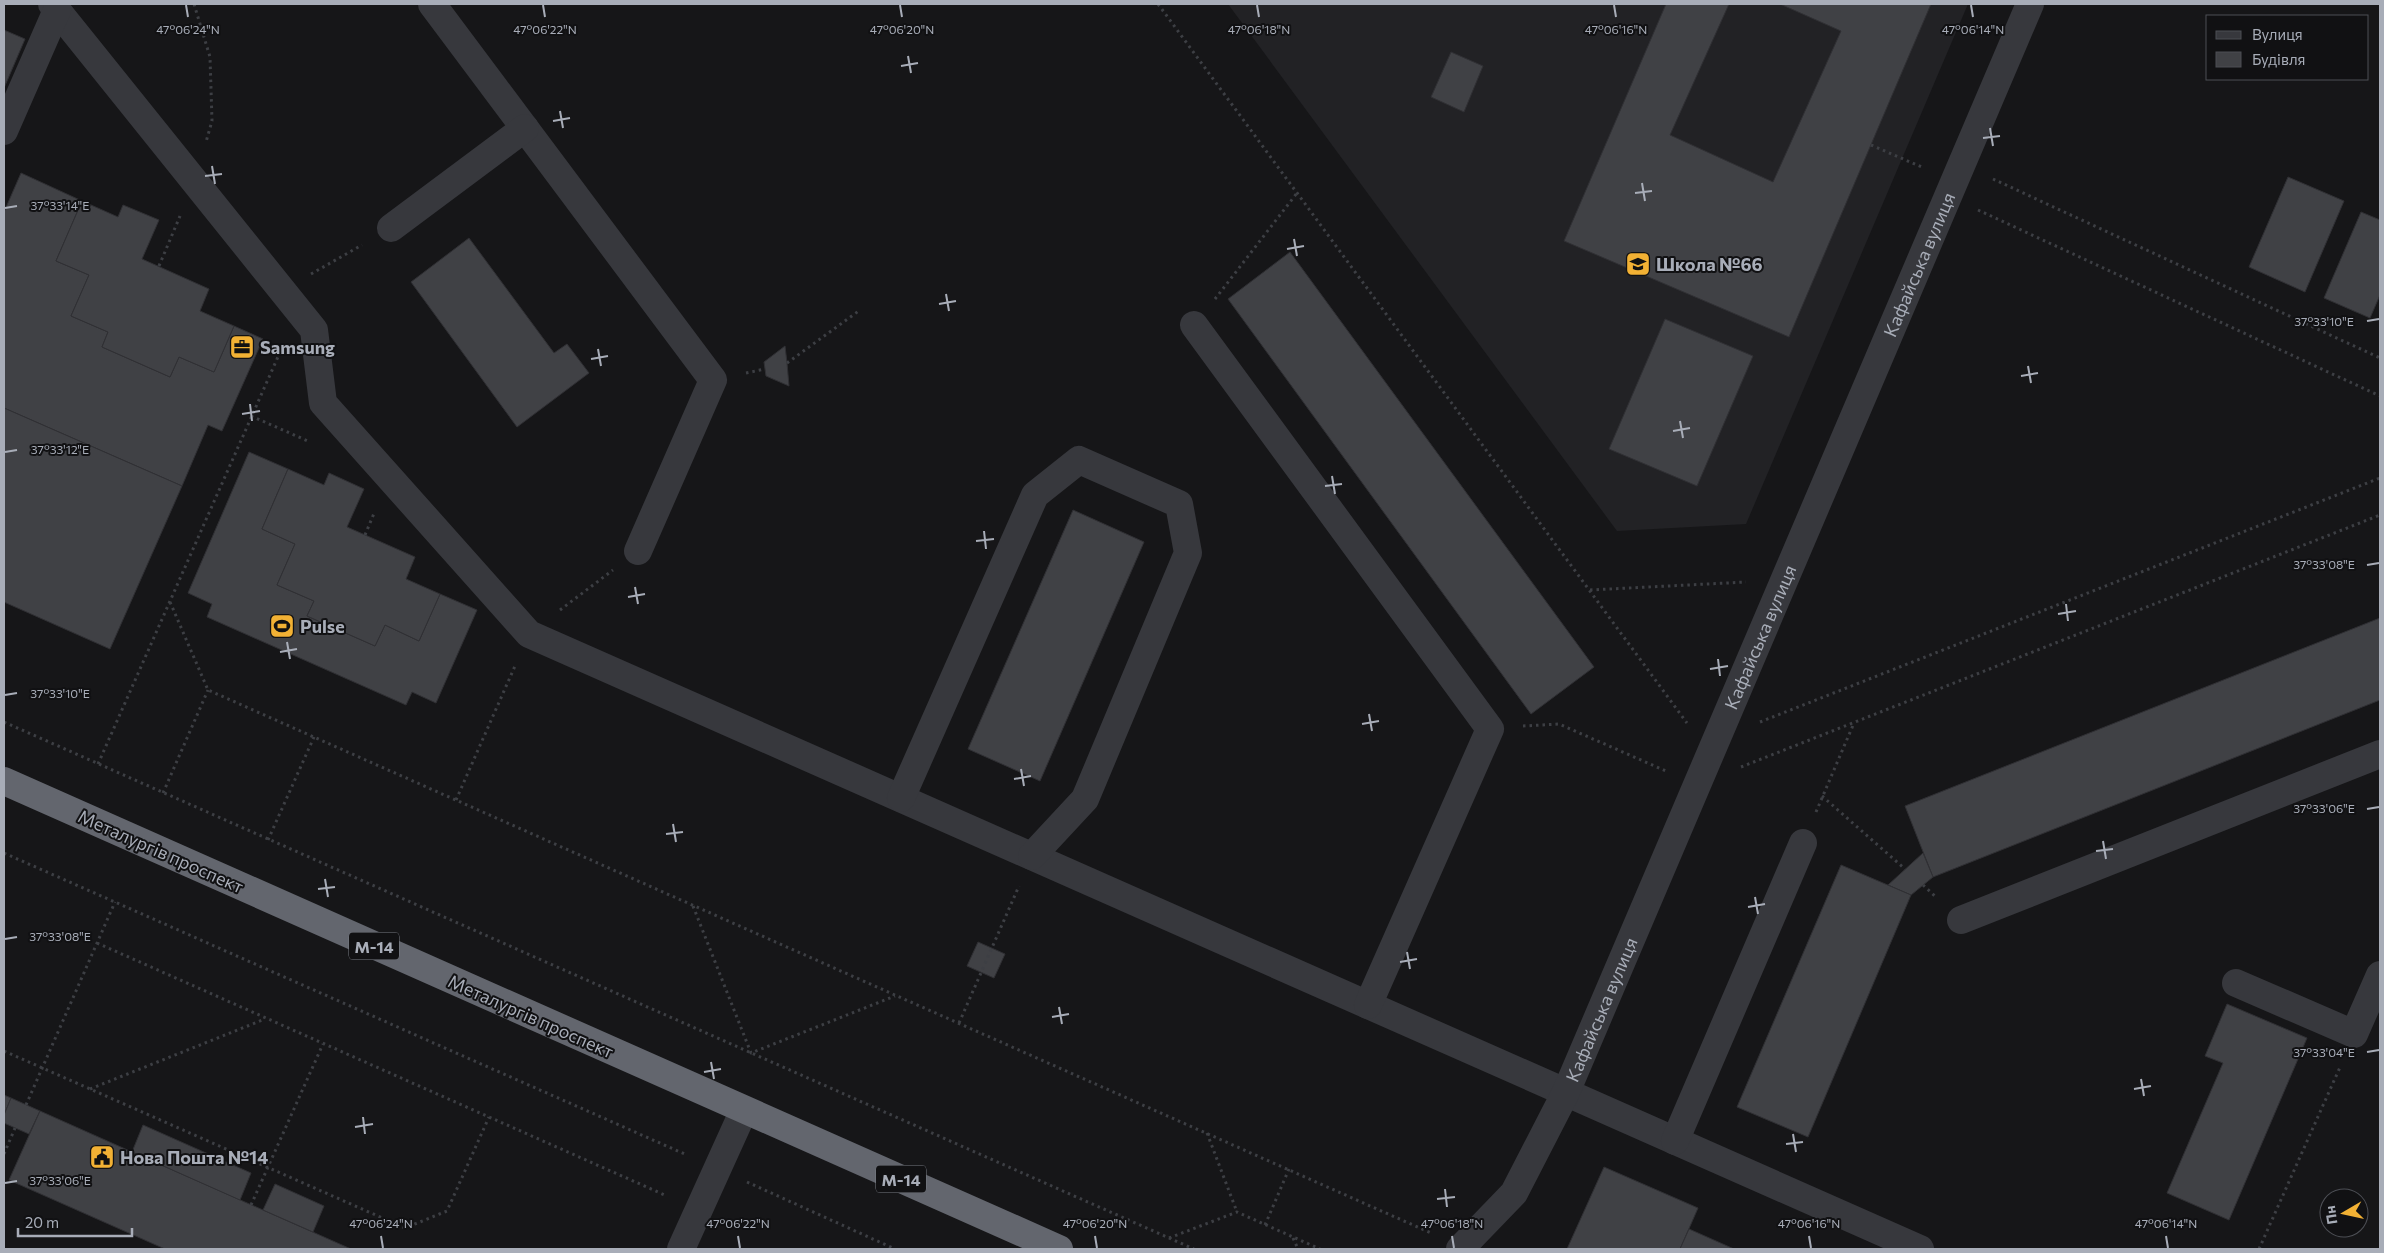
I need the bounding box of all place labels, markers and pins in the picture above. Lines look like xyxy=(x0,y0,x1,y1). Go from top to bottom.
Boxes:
school or university icon: Школа №66 xyxy=(1625,251,1651,277)
place label: Школа №66 xyxy=(1656,253,1763,275)
office icon: Samsung xyxy=(229,334,255,360)
place label: Samsung xyxy=(260,336,335,358)
sports icon: Pulse xyxy=(269,613,295,639)
place label: Pulse xyxy=(300,615,345,637)
public building icon: Нова Пошта №14 xyxy=(89,1144,115,1170)
place label: Нова Пошта №14 xyxy=(120,1146,268,1168)

